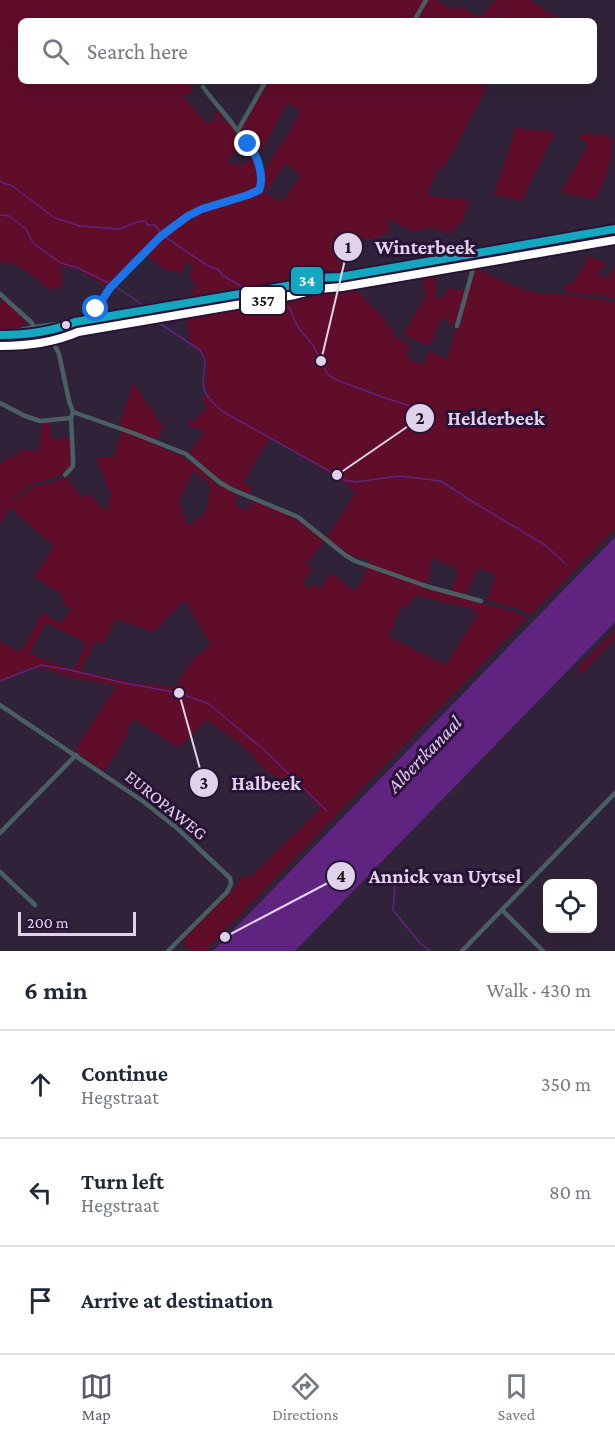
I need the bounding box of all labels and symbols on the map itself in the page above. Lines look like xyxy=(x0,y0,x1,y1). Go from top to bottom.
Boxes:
route end xyxy=(234,130,260,156)
callout: Winterbeek xyxy=(333,228,487,266)
text: Winterbeek xyxy=(374,236,476,258)
text: 1 xyxy=(345,237,352,257)
line badge: 34 xyxy=(290,266,324,295)
text: 34 xyxy=(299,272,316,289)
line badge: 357 xyxy=(240,286,286,315)
text: 357 xyxy=(251,292,275,309)
route start xyxy=(82,295,108,321)
unlabelled marker xyxy=(60,319,72,331)
callout: Helderbeek xyxy=(405,399,556,437)
text: Helderbeek xyxy=(447,407,546,429)
text: 2 xyxy=(415,408,425,428)
water label: Albertkanaal xyxy=(382,711,467,797)
callout: Halbeek xyxy=(189,764,313,802)
street label: EUROPAWEG xyxy=(121,766,211,844)
text: Halbeek xyxy=(231,772,302,794)
text: 3 xyxy=(200,773,208,793)
callout: Annick van Uytsel xyxy=(326,857,533,895)
text: Annick van Uytsel xyxy=(368,865,521,887)
text: 4 xyxy=(336,866,346,886)
scale bar xyxy=(18,909,136,936)

